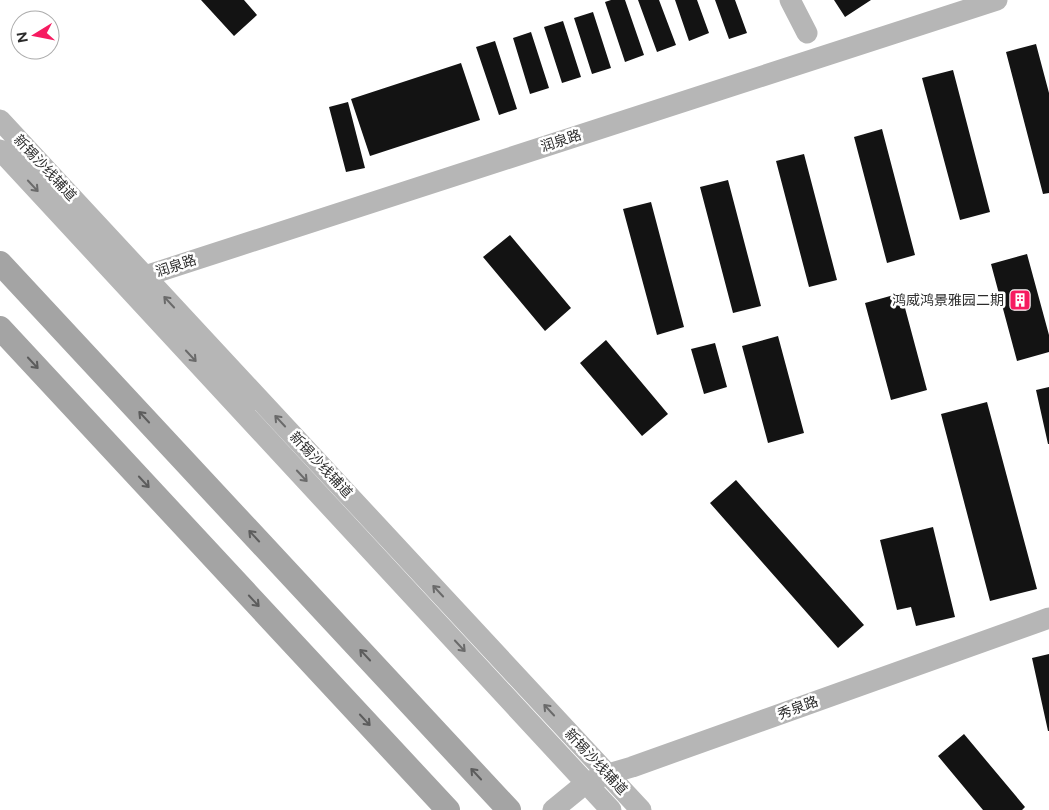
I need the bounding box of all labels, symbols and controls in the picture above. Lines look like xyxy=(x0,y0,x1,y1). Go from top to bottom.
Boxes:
north arrow xyxy=(10,10,60,60)
text: N xyxy=(13,30,32,44)
street label: 润泉路 xyxy=(538,126,584,156)
street label: 新锡沙线辅道 xyxy=(10,131,80,205)
one-way arrow xyxy=(27,180,39,192)
street label: 润泉路 xyxy=(153,251,199,281)
building icon: 鸿威鸿景雅园二期 xyxy=(1008,288,1032,312)
place label: 鸿威鸿景雅园二期 xyxy=(892,292,1004,309)
one-way arrow xyxy=(163,295,175,308)
one-way arrow xyxy=(185,350,197,363)
one-way arrow xyxy=(27,357,39,370)
one-way arrow xyxy=(138,411,150,424)
one-way arrow xyxy=(274,414,286,427)
street label: 新锡沙线辅道 xyxy=(286,428,356,502)
one-way arrow xyxy=(296,469,308,482)
one-way arrow xyxy=(138,476,150,489)
one-way arrow xyxy=(248,530,260,543)
one-way arrow xyxy=(432,585,444,598)
one-way arrow xyxy=(248,595,260,608)
one-way arrow xyxy=(454,640,466,653)
one-way arrow xyxy=(359,649,371,662)
street label: 秀泉路 xyxy=(775,693,821,723)
one-way arrow xyxy=(543,704,555,717)
one-way arrow xyxy=(359,714,371,727)
street label: 新锡沙线辅道 xyxy=(561,725,631,799)
one-way arrow xyxy=(470,768,482,781)

